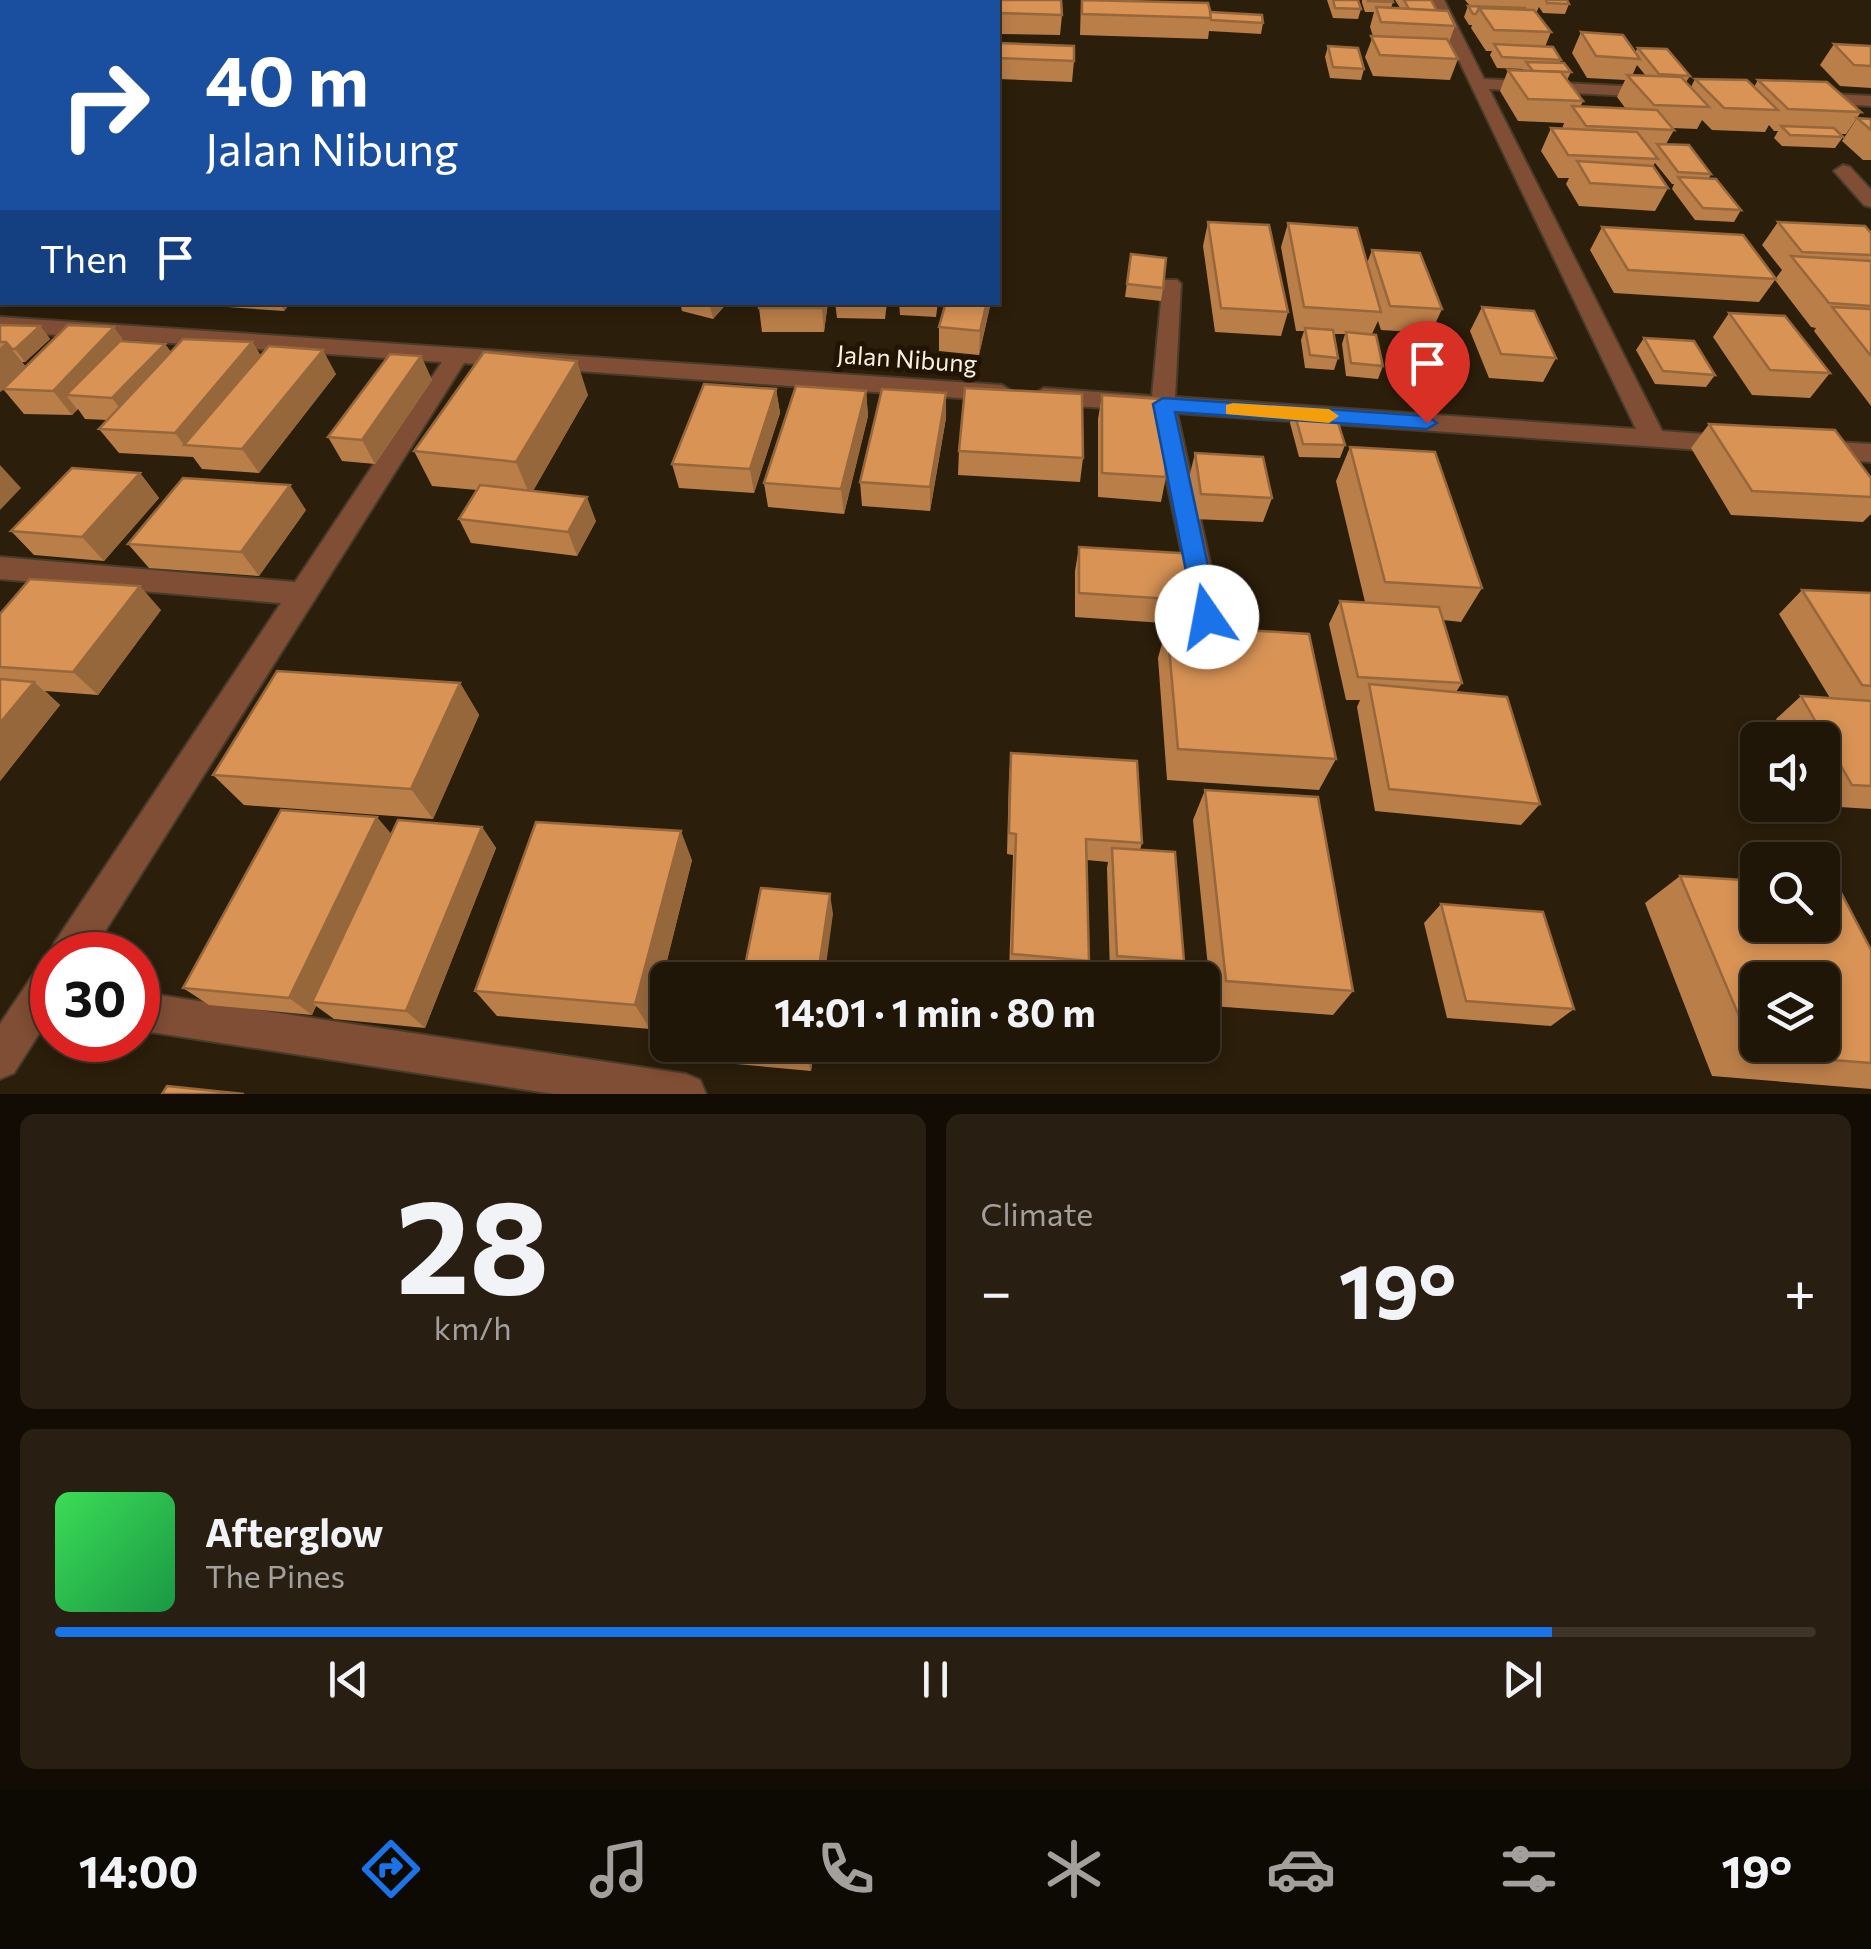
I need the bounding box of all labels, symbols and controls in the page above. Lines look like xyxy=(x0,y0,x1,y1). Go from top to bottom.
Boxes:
text: 40 m xyxy=(205,35,369,120)
icon: right xyxy=(40,40,170,170)
text: Jalan Nibung xyxy=(205,120,458,175)
icon: arrive xyxy=(148,230,203,285)
text: Then xyxy=(40,234,128,281)
pin xyxy=(1385,321,1470,424)
icon: arrive xyxy=(1400,336,1455,391)
street label: Jalan Nibung xyxy=(836,338,979,378)
position arrow xyxy=(1155,565,1259,669)
map controls xyxy=(1740,722,1840,1062)
button: sound xyxy=(1740,722,1840,822)
button: search xyxy=(1740,842,1840,942)
speed limit sign: 30 xyxy=(30,932,160,1062)
button: layers xyxy=(1740,962,1840,1062)
text: 14:01 · 1 min · 80 m xyxy=(774,988,1096,1035)
text: 28 xyxy=(396,1162,550,1321)
text: Climate xyxy=(981,1193,1093,1233)
text: 19° xyxy=(1339,1243,1457,1334)
text: − xyxy=(981,1256,1012,1323)
text: + xyxy=(1784,1256,1816,1323)
text: km/h xyxy=(434,1307,512,1347)
text: Afterglow xyxy=(205,1508,383,1555)
text: The Pines xyxy=(205,1555,345,1595)
icon: previous xyxy=(321,1652,376,1707)
icon: pause xyxy=(908,1652,963,1707)
icon: next xyxy=(1495,1652,1550,1707)
icon: directions xyxy=(356,1834,426,1904)
icon: music xyxy=(584,1834,654,1904)
icon: phone xyxy=(811,1834,881,1904)
icon: climate xyxy=(1039,1834,1109,1904)
icon: car xyxy=(1266,1834,1336,1904)
icon: filters xyxy=(1494,1834,1564,1904)
text: 14:00 xyxy=(79,1842,198,1897)
text: 19° xyxy=(1722,1842,1792,1897)

